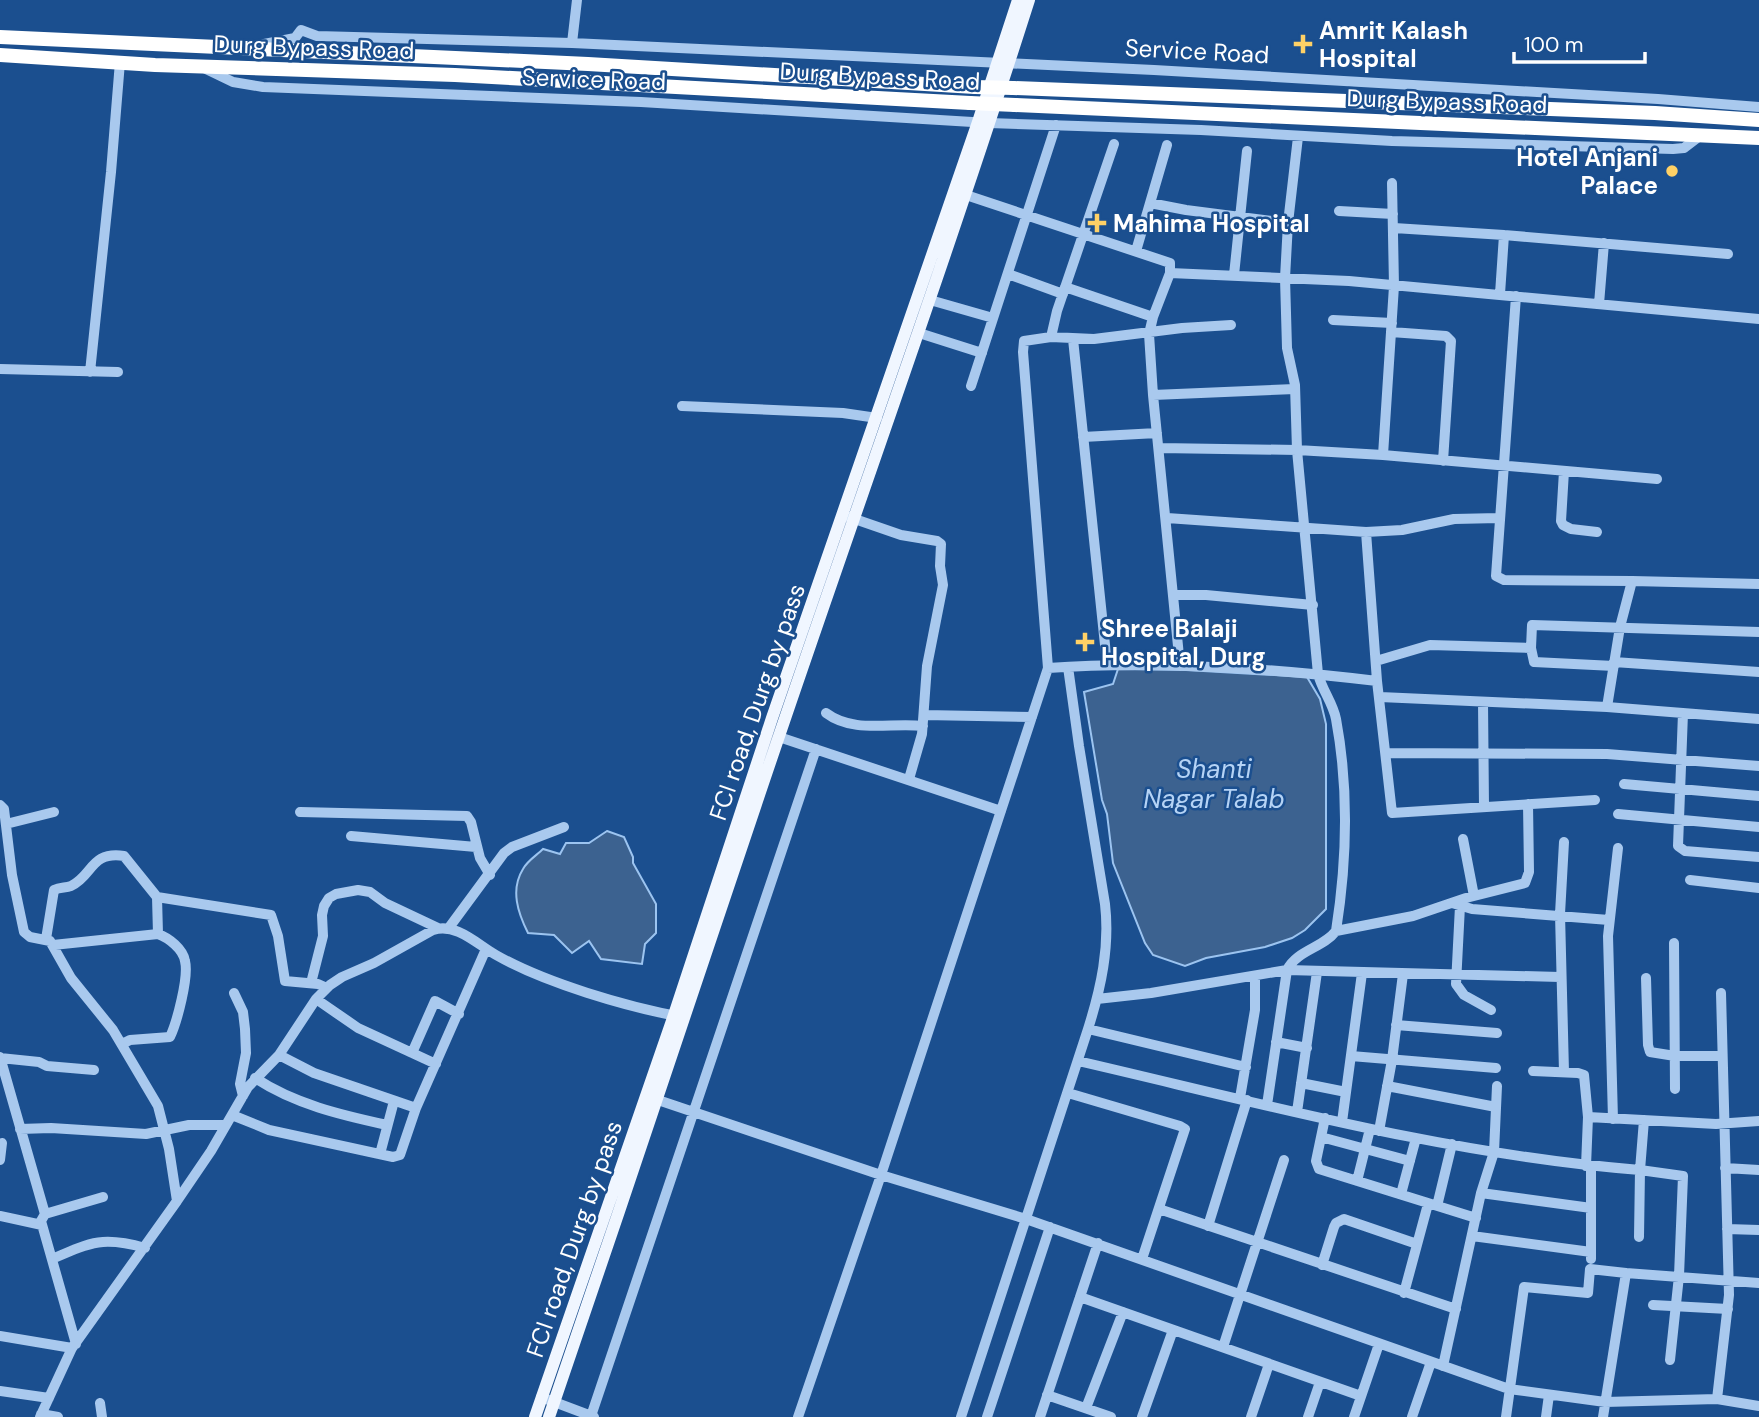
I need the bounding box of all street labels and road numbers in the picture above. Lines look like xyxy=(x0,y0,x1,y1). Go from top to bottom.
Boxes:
street label: Durg Bypass Road xyxy=(213,28,415,66)
street label: Service Road xyxy=(1124,32,1270,70)
street label: Durg Bypass Road xyxy=(779,55,981,97)
street label: Service Road xyxy=(521,61,667,97)
street label: Durg Bypass Road xyxy=(1346,82,1548,120)
street label: FCI road, Durg by pass xyxy=(702,580,812,824)
street label: FCI road, Durg by pass xyxy=(519,1117,629,1361)

